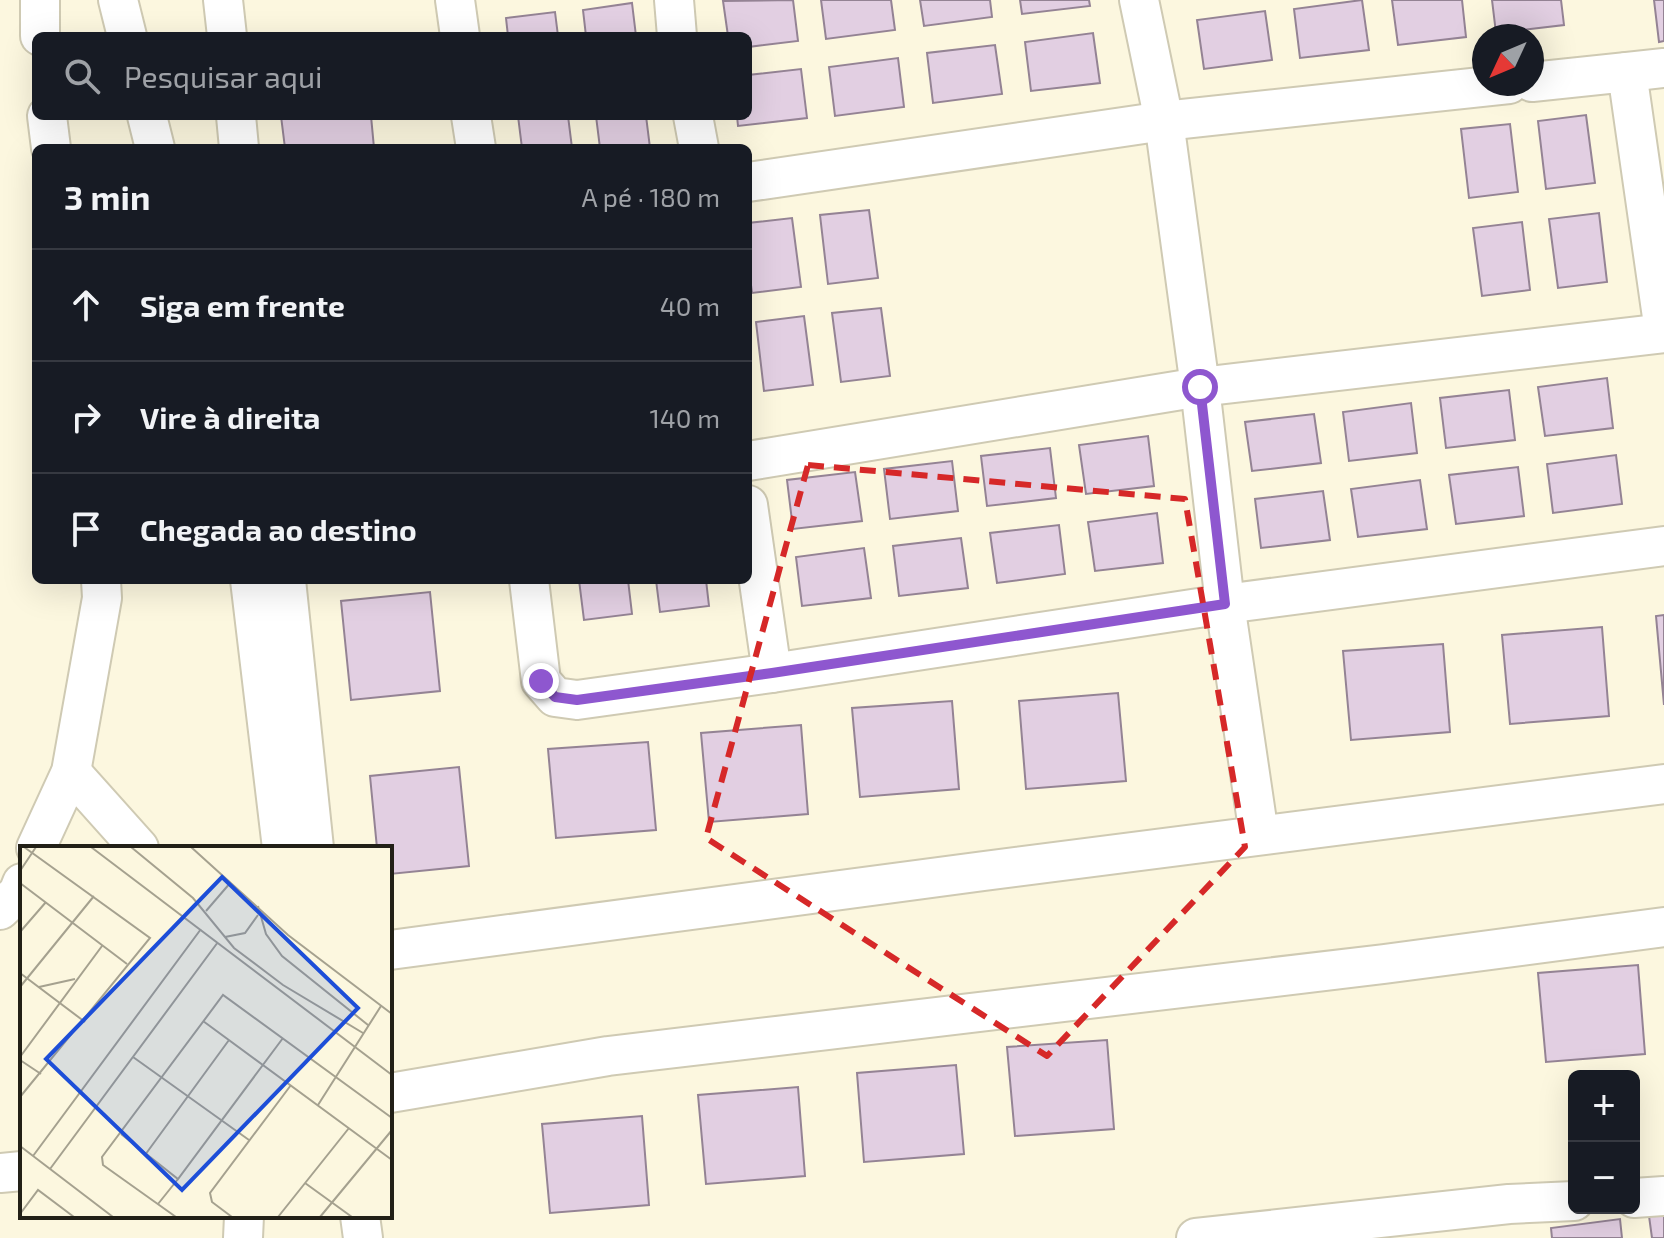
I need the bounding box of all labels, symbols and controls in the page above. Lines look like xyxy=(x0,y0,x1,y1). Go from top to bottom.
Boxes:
north arrow xyxy=(1472,24,1544,96)
search box xyxy=(32,32,752,120)
icon: search xyxy=(60,54,104,98)
text: Pesquisar aqui xyxy=(124,58,322,94)
text: 3 min xyxy=(64,176,150,217)
text: A pé · 180 m xyxy=(581,181,720,212)
icon: ahead xyxy=(64,283,108,327)
text: Siga em frente xyxy=(140,287,345,323)
text: 40 m xyxy=(660,290,720,321)
route start xyxy=(1182,369,1218,405)
icon: right xyxy=(64,395,108,439)
text: Vire à direita xyxy=(140,399,320,435)
text: 140 m xyxy=(649,402,720,433)
icon: arrive xyxy=(64,507,108,551)
text: Chegada ao destino xyxy=(140,511,417,547)
route end xyxy=(523,663,559,699)
inset map xyxy=(20,846,392,1218)
map controls xyxy=(1568,1070,1640,1214)
button: + xyxy=(1568,1070,1640,1142)
button: − xyxy=(1568,1142,1640,1214)

